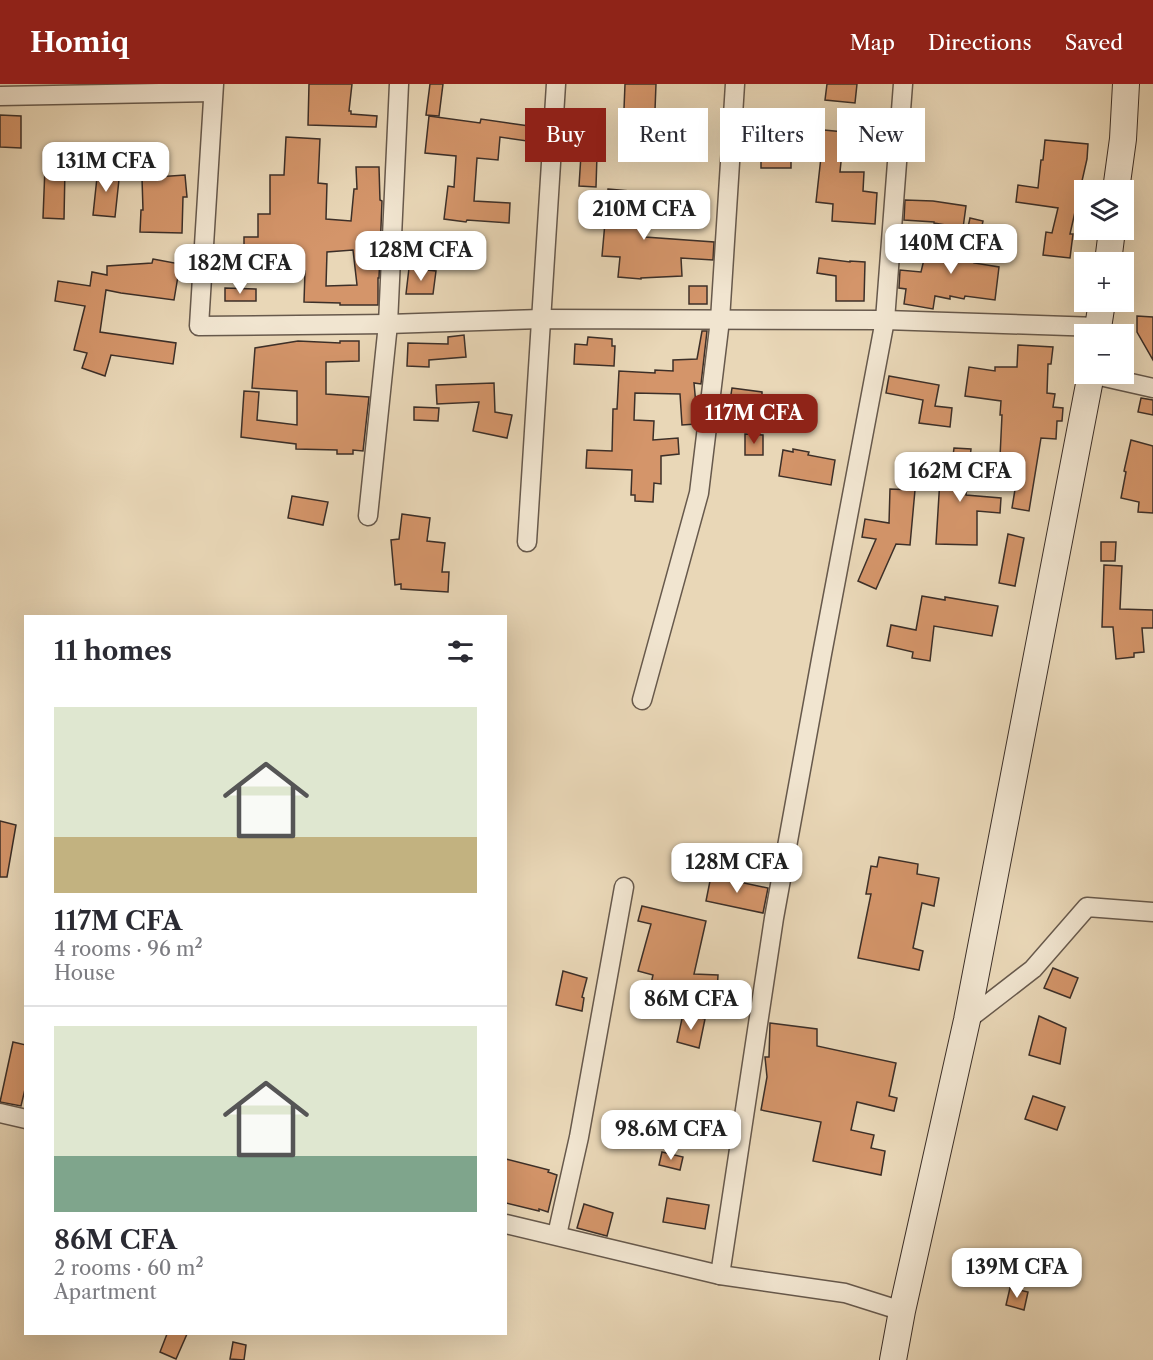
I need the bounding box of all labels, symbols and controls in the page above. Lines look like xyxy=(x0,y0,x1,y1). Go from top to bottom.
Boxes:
text: Homiq xyxy=(30,25,129,59)
text: Map xyxy=(850,30,895,55)
text: Directions xyxy=(928,30,1032,55)
text: Saved xyxy=(1065,30,1123,55)
chip: Buy xyxy=(525,108,606,162)
chip: Rent xyxy=(618,108,708,162)
chip: Filters xyxy=(720,108,825,162)
chip: New xyxy=(837,108,925,162)
pin: 131M CFA xyxy=(44,142,168,193)
text: 131M CFA xyxy=(56,149,156,173)
map controls xyxy=(1074,180,1134,384)
button: layers xyxy=(1074,180,1134,240)
pin: 210M CFA xyxy=(582,190,706,241)
text: 210M CFA xyxy=(592,197,696,221)
pin: 140M CFA xyxy=(889,224,1013,275)
pin: 128M CFA xyxy=(359,231,483,282)
text: 140M CFA xyxy=(899,231,1003,255)
text: 128M CFA xyxy=(369,238,473,262)
pin: 182M CFA xyxy=(178,244,302,295)
text: 182M CFA xyxy=(188,251,292,275)
button: + xyxy=(1074,252,1134,312)
button: − xyxy=(1074,324,1134,384)
pin: 117M CFA xyxy=(692,394,816,445)
text: 117M CFA xyxy=(705,401,803,425)
pin: 162M CFA xyxy=(898,452,1022,503)
text: 162M CFA xyxy=(909,459,1011,483)
text: 11 homes xyxy=(54,635,172,667)
icon: filters xyxy=(444,635,477,668)
icon: home xyxy=(212,746,320,854)
pin: 128M CFA xyxy=(675,843,799,894)
text: 128M CFA xyxy=(685,850,789,874)
text: 117M CFA xyxy=(54,905,182,937)
text: 4 rooms · 96 m² xyxy=(54,937,203,961)
text: House xyxy=(54,961,115,985)
pin: 86M CFA xyxy=(636,980,746,1031)
text: 86M CFA xyxy=(644,987,738,1011)
icon: home xyxy=(212,1065,320,1173)
pin: 98.6M CFA xyxy=(602,1110,740,1161)
text: 98.6M CFA xyxy=(615,1117,727,1141)
text: 86M CFA xyxy=(54,1224,177,1256)
pin: 139M CFA xyxy=(955,1248,1079,1299)
text: 139M CFA xyxy=(966,1255,1068,1279)
text: 2 rooms · 60 m² xyxy=(54,1256,204,1280)
text: Apartment xyxy=(54,1280,157,1304)

